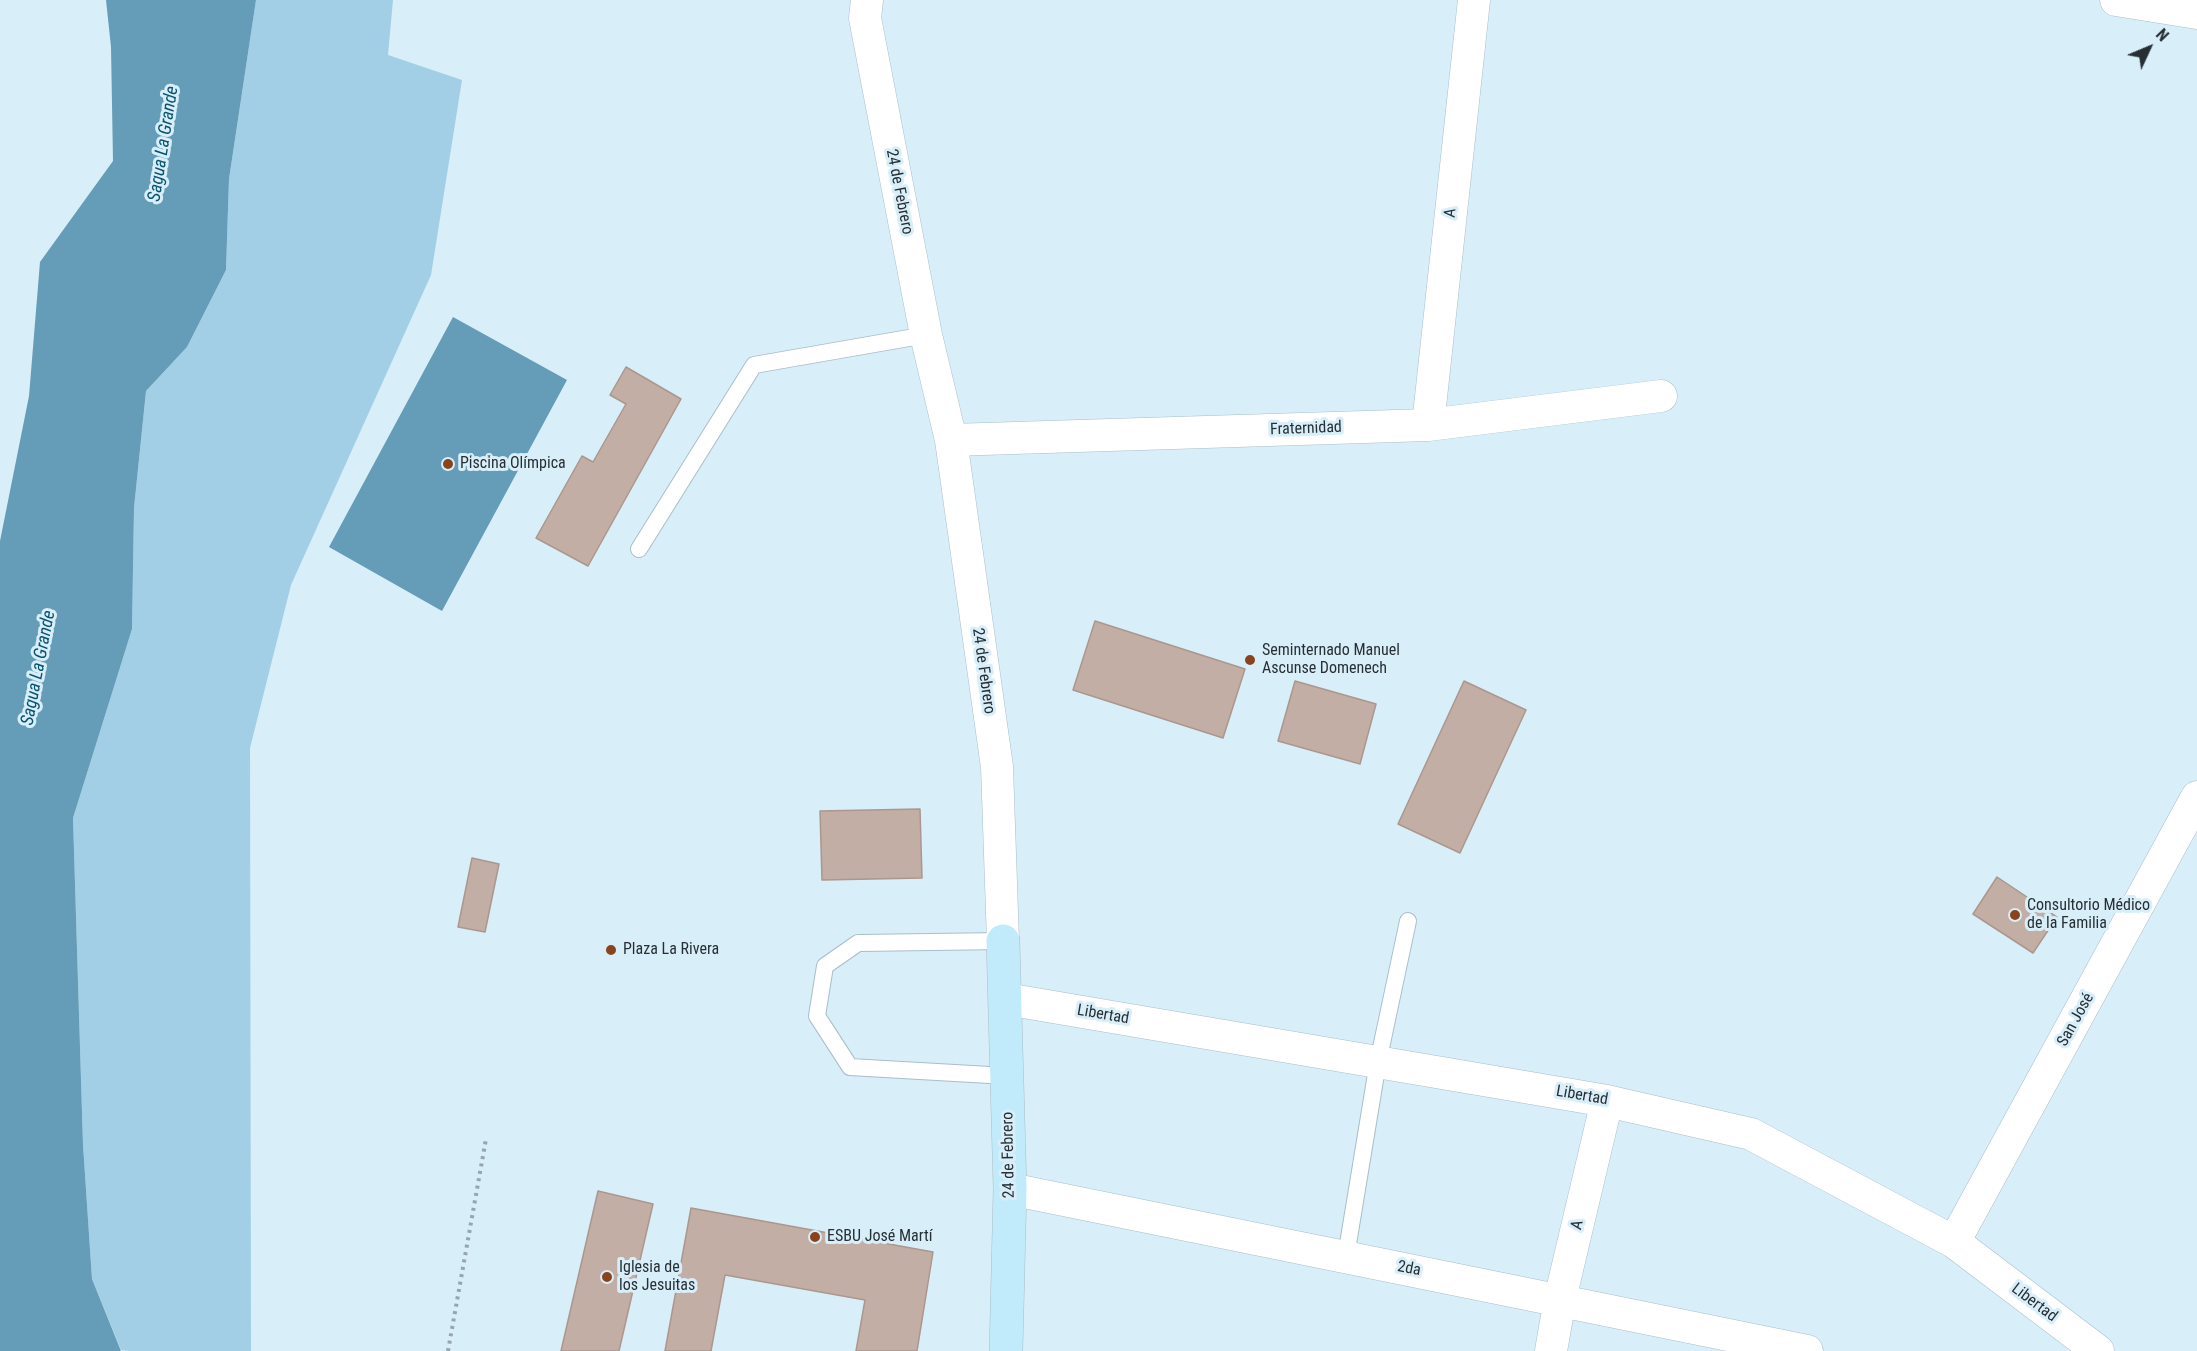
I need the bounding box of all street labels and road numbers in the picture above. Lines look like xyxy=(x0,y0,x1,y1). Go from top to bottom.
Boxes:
street label: 24 de Febrero xyxy=(881,148,917,236)
street label: A xyxy=(1441,207,1461,219)
street label: Fraternidad xyxy=(1270,418,1342,440)
street label: 24 de Febrero xyxy=(967,627,999,715)
street label: San José xyxy=(2054,990,2098,1050)
street label: Libertad xyxy=(1076,1001,1130,1029)
street label: Libertad xyxy=(1555,1082,1609,1110)
street label: 24 de Febrero xyxy=(999,1112,1019,1198)
street label: A xyxy=(1568,1218,1588,1232)
street label: 2da xyxy=(1396,1257,1422,1281)
street label: Libertad xyxy=(2007,1280,2061,1326)

